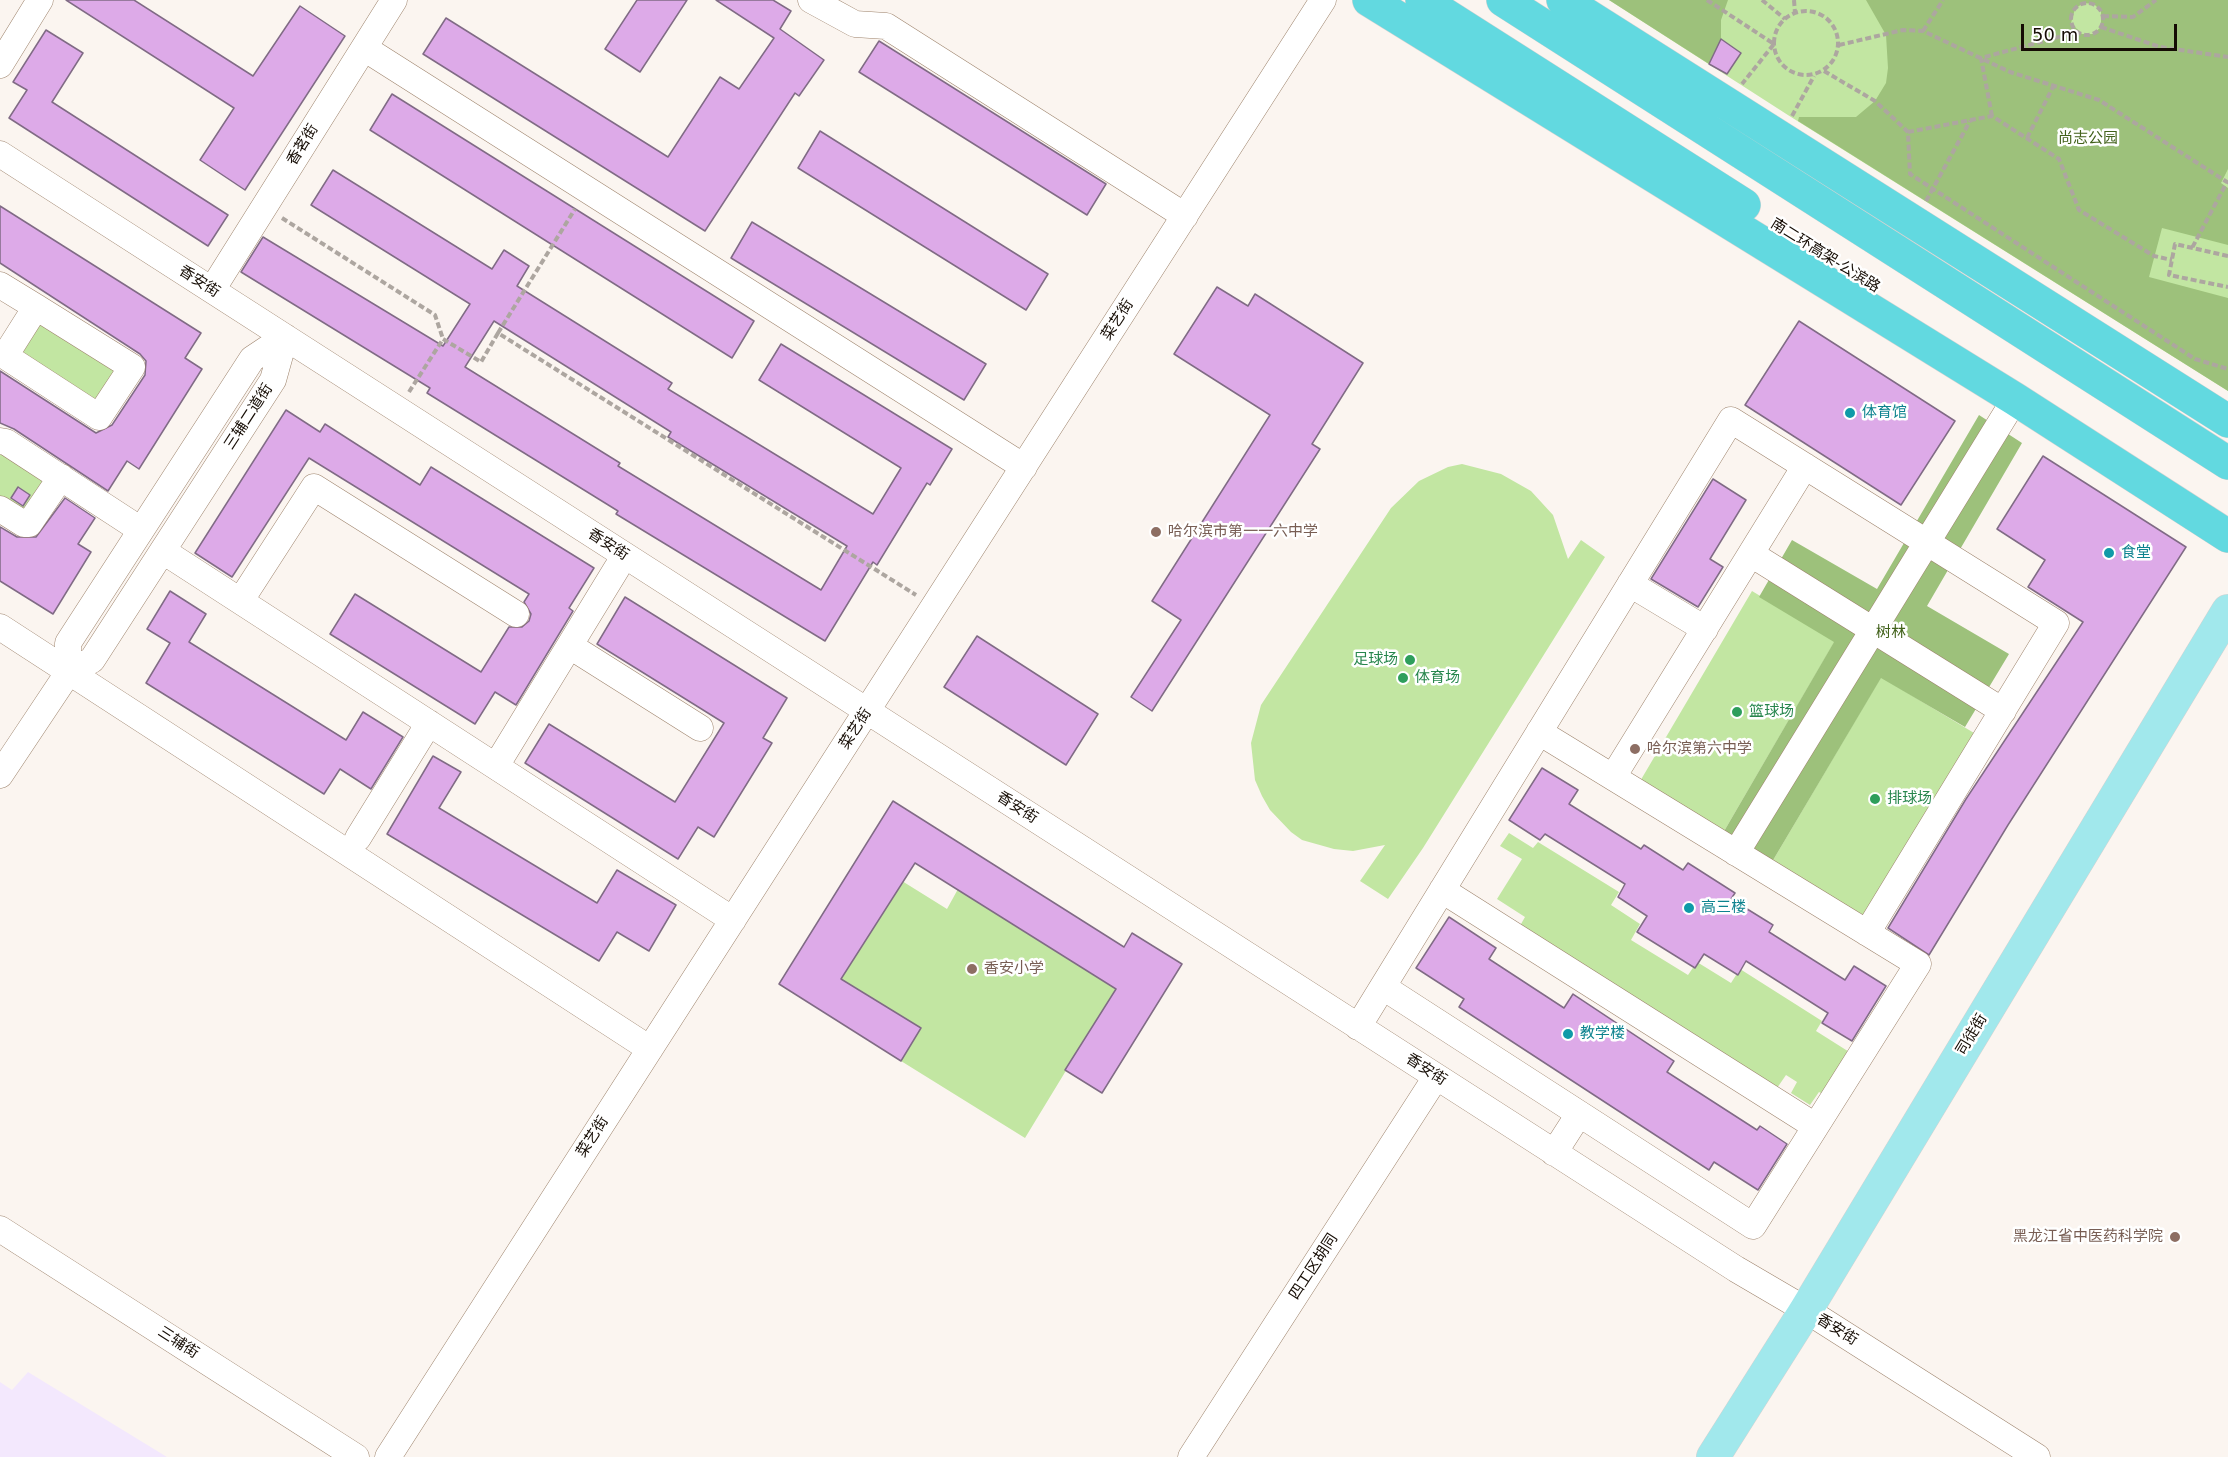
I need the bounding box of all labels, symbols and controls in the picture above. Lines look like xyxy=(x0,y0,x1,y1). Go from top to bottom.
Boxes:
scale bar xyxy=(2024,12,2180,50)
text: 50 m xyxy=(2032,24,2078,45)
street label: 香茗街 xyxy=(283,121,323,169)
park label: 尚志公园 xyxy=(2058,130,2118,148)
street label: 南二环高架-公滨路 xyxy=(1767,215,1883,297)
street label: 香安街 xyxy=(175,262,223,302)
street label: 菜艺街 xyxy=(1098,296,1138,344)
street label: 三辅二道街 xyxy=(221,381,277,453)
place label: 体育馆 xyxy=(1862,404,1907,422)
marker: 体育馆 xyxy=(1843,406,1857,420)
place label: 哈尔滨市第一一六中学 xyxy=(1168,523,1318,541)
street label: 香安街 xyxy=(584,525,632,565)
marker: 哈尔滨市第一一六中学 xyxy=(1149,525,1163,539)
place label: 食堂 xyxy=(2121,544,2151,562)
marker: 食堂 xyxy=(2102,546,2116,560)
park label: 树林 xyxy=(1876,624,1906,642)
place label: 足球场 xyxy=(1353,651,1398,669)
marker: 足球场 xyxy=(1403,653,1417,667)
place label: 体育场 xyxy=(1415,669,1460,687)
marker: 体育场 xyxy=(1396,671,1410,685)
place label: 篮球场 xyxy=(1749,703,1794,721)
street label: 菜艺街 xyxy=(836,705,876,753)
marker: 篮球场 xyxy=(1730,705,1744,719)
place label: 哈尔滨第六中学 xyxy=(1647,740,1752,758)
marker: 哈尔滨第六中学 xyxy=(1628,742,1642,756)
street label: 香安街 xyxy=(993,788,1041,828)
place label: 排球场 xyxy=(1887,790,1932,808)
marker: 排球场 xyxy=(1868,792,1882,806)
place label: 高三楼 xyxy=(1701,899,1746,917)
marker: 高三楼 xyxy=(1682,901,1696,915)
place label: 香安小学 xyxy=(984,960,1044,978)
marker: 香安小学 xyxy=(965,962,979,976)
street label: 司徒街 xyxy=(1953,1011,1991,1059)
place label: 教学楼 xyxy=(1580,1025,1625,1043)
marker: 教学楼 xyxy=(1561,1027,1575,1041)
street label: 香安街 xyxy=(1402,1050,1450,1090)
street label: 菜艺街 xyxy=(573,1113,613,1161)
place label: 黑龙江省中医药科学院 xyxy=(2013,1228,2163,1246)
marker: 黑龙江省中医药科学院 xyxy=(2168,1230,2182,1244)
street label: 四工区胡同 xyxy=(1286,1231,1342,1303)
street label: 香安街 xyxy=(1813,1310,1861,1350)
street label: 三辅街 xyxy=(154,1323,202,1363)

